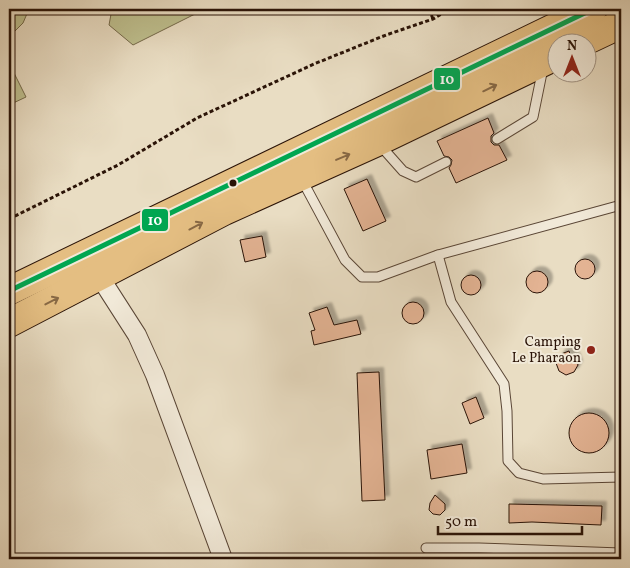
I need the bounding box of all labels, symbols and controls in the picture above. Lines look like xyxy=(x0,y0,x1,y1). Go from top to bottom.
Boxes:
north arrow xyxy=(548,32,598,82)
text: N xyxy=(567,37,577,56)
line badge: 10 xyxy=(433,67,461,91)
text: 10 xyxy=(440,71,454,90)
one-way arrow xyxy=(482,82,497,92)
one-way arrow xyxy=(335,152,350,162)
unlabelled marker xyxy=(228,178,238,188)
line badge: 10 xyxy=(141,208,169,232)
text: 10 xyxy=(148,212,162,231)
one-way arrow xyxy=(188,221,203,230)
one-way arrow xyxy=(44,296,59,305)
place label: Camping Le Pharaon xyxy=(512,333,581,368)
marker: Camping Le Pharaon xyxy=(585,344,597,356)
scale bar xyxy=(438,503,581,535)
text: 50 m xyxy=(445,512,477,533)

